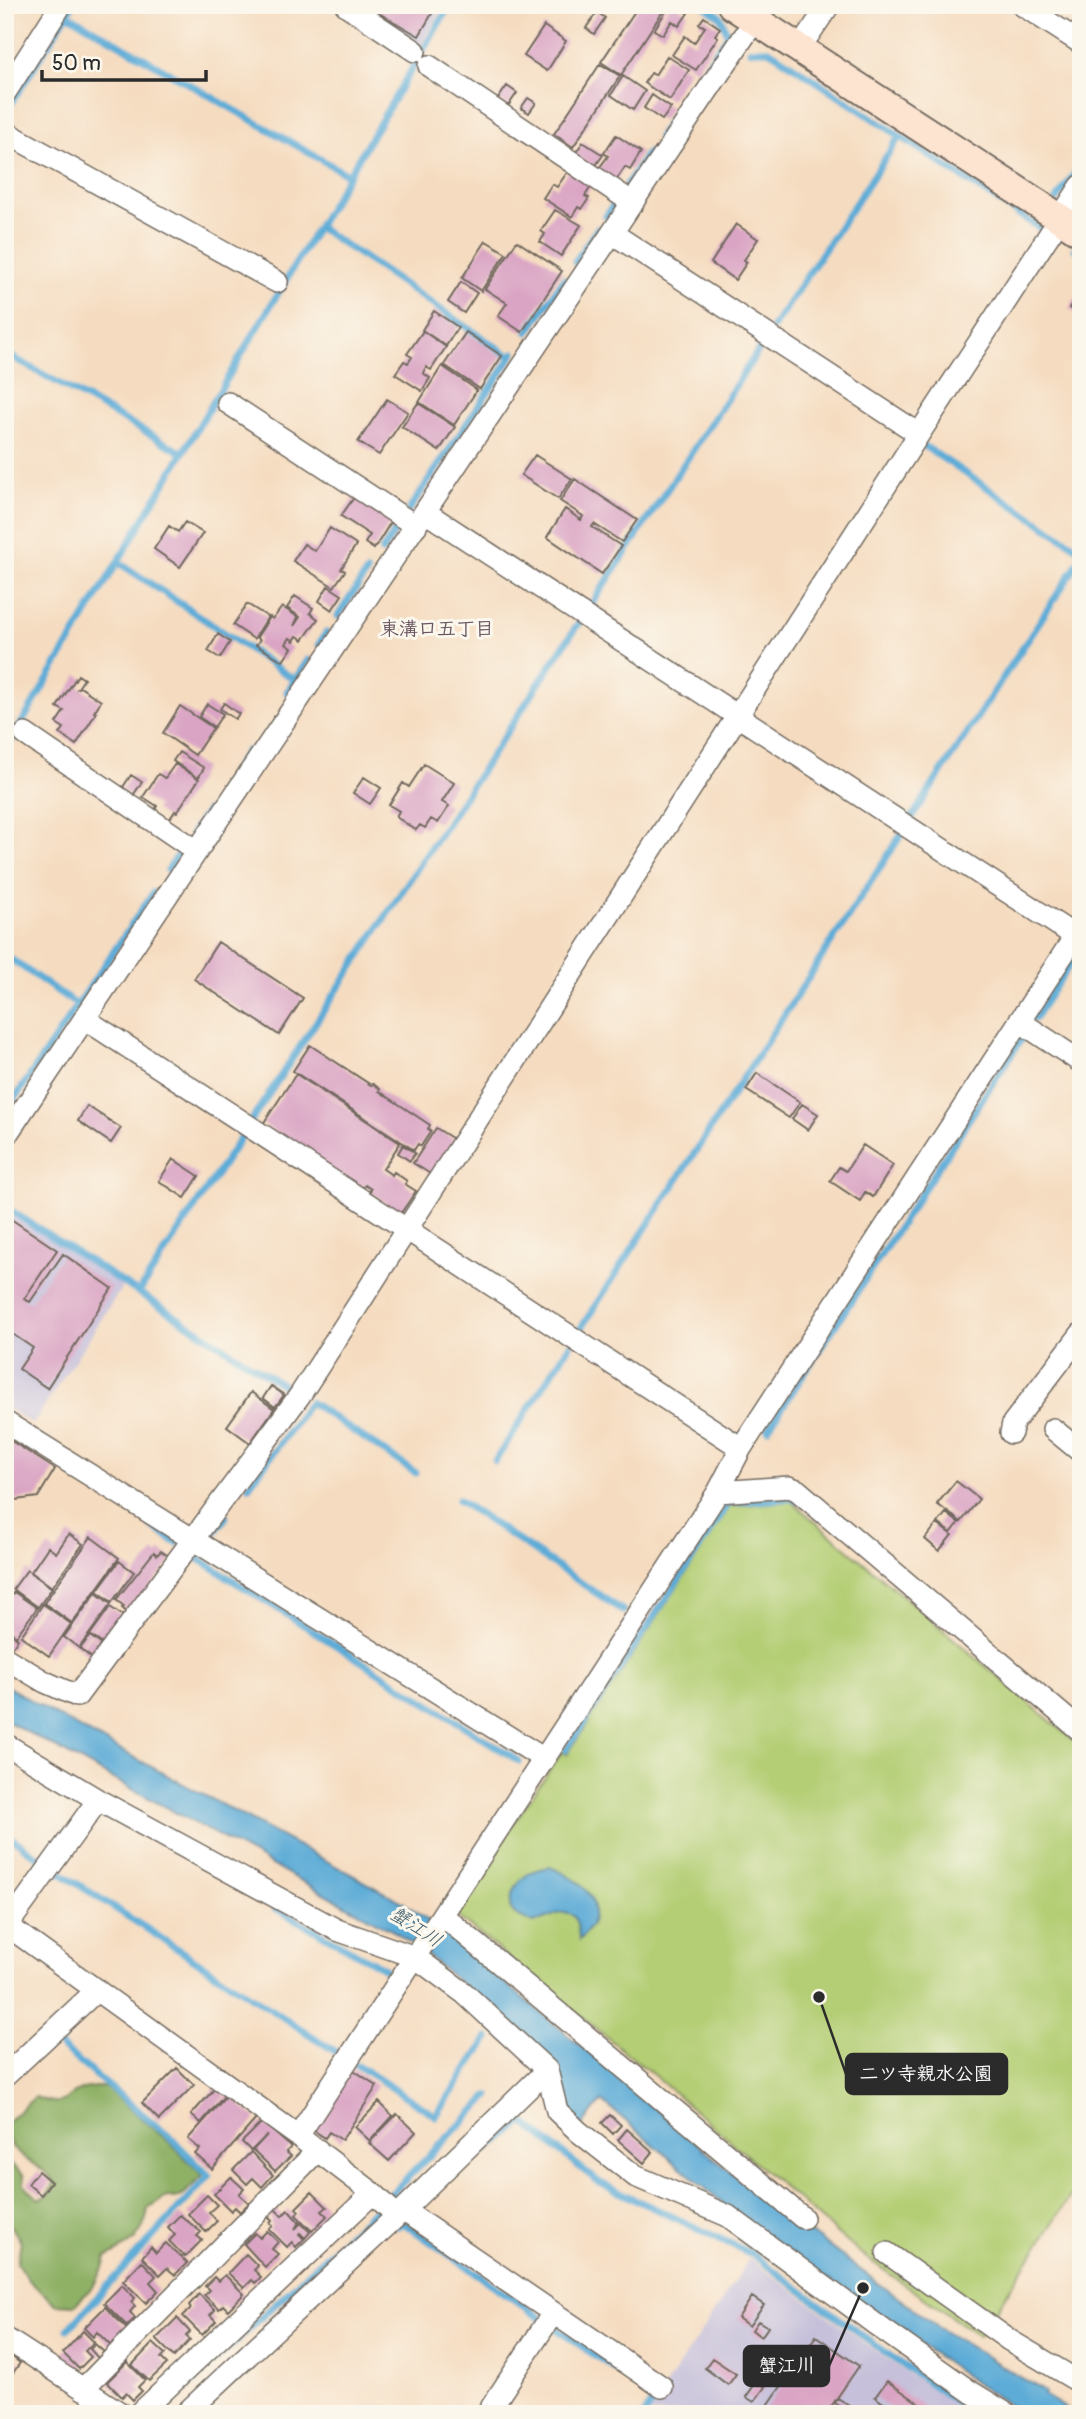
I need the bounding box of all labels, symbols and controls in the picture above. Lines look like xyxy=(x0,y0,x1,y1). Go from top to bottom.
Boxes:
scale bar xyxy=(42,38,206,82)
text: 50 m xyxy=(52,50,101,77)
district label: 東溝口五丁目 xyxy=(380,617,494,641)
water label: 蟹江川 xyxy=(386,1901,446,1953)
callout: 二ツ寺親水公園 xyxy=(846,2054,1007,2094)
text: 二ツ寺親水公園 xyxy=(859,2062,993,2086)
callout: 蟹江川 xyxy=(744,2346,829,2386)
text: 蟹江川 xyxy=(758,2354,816,2378)

